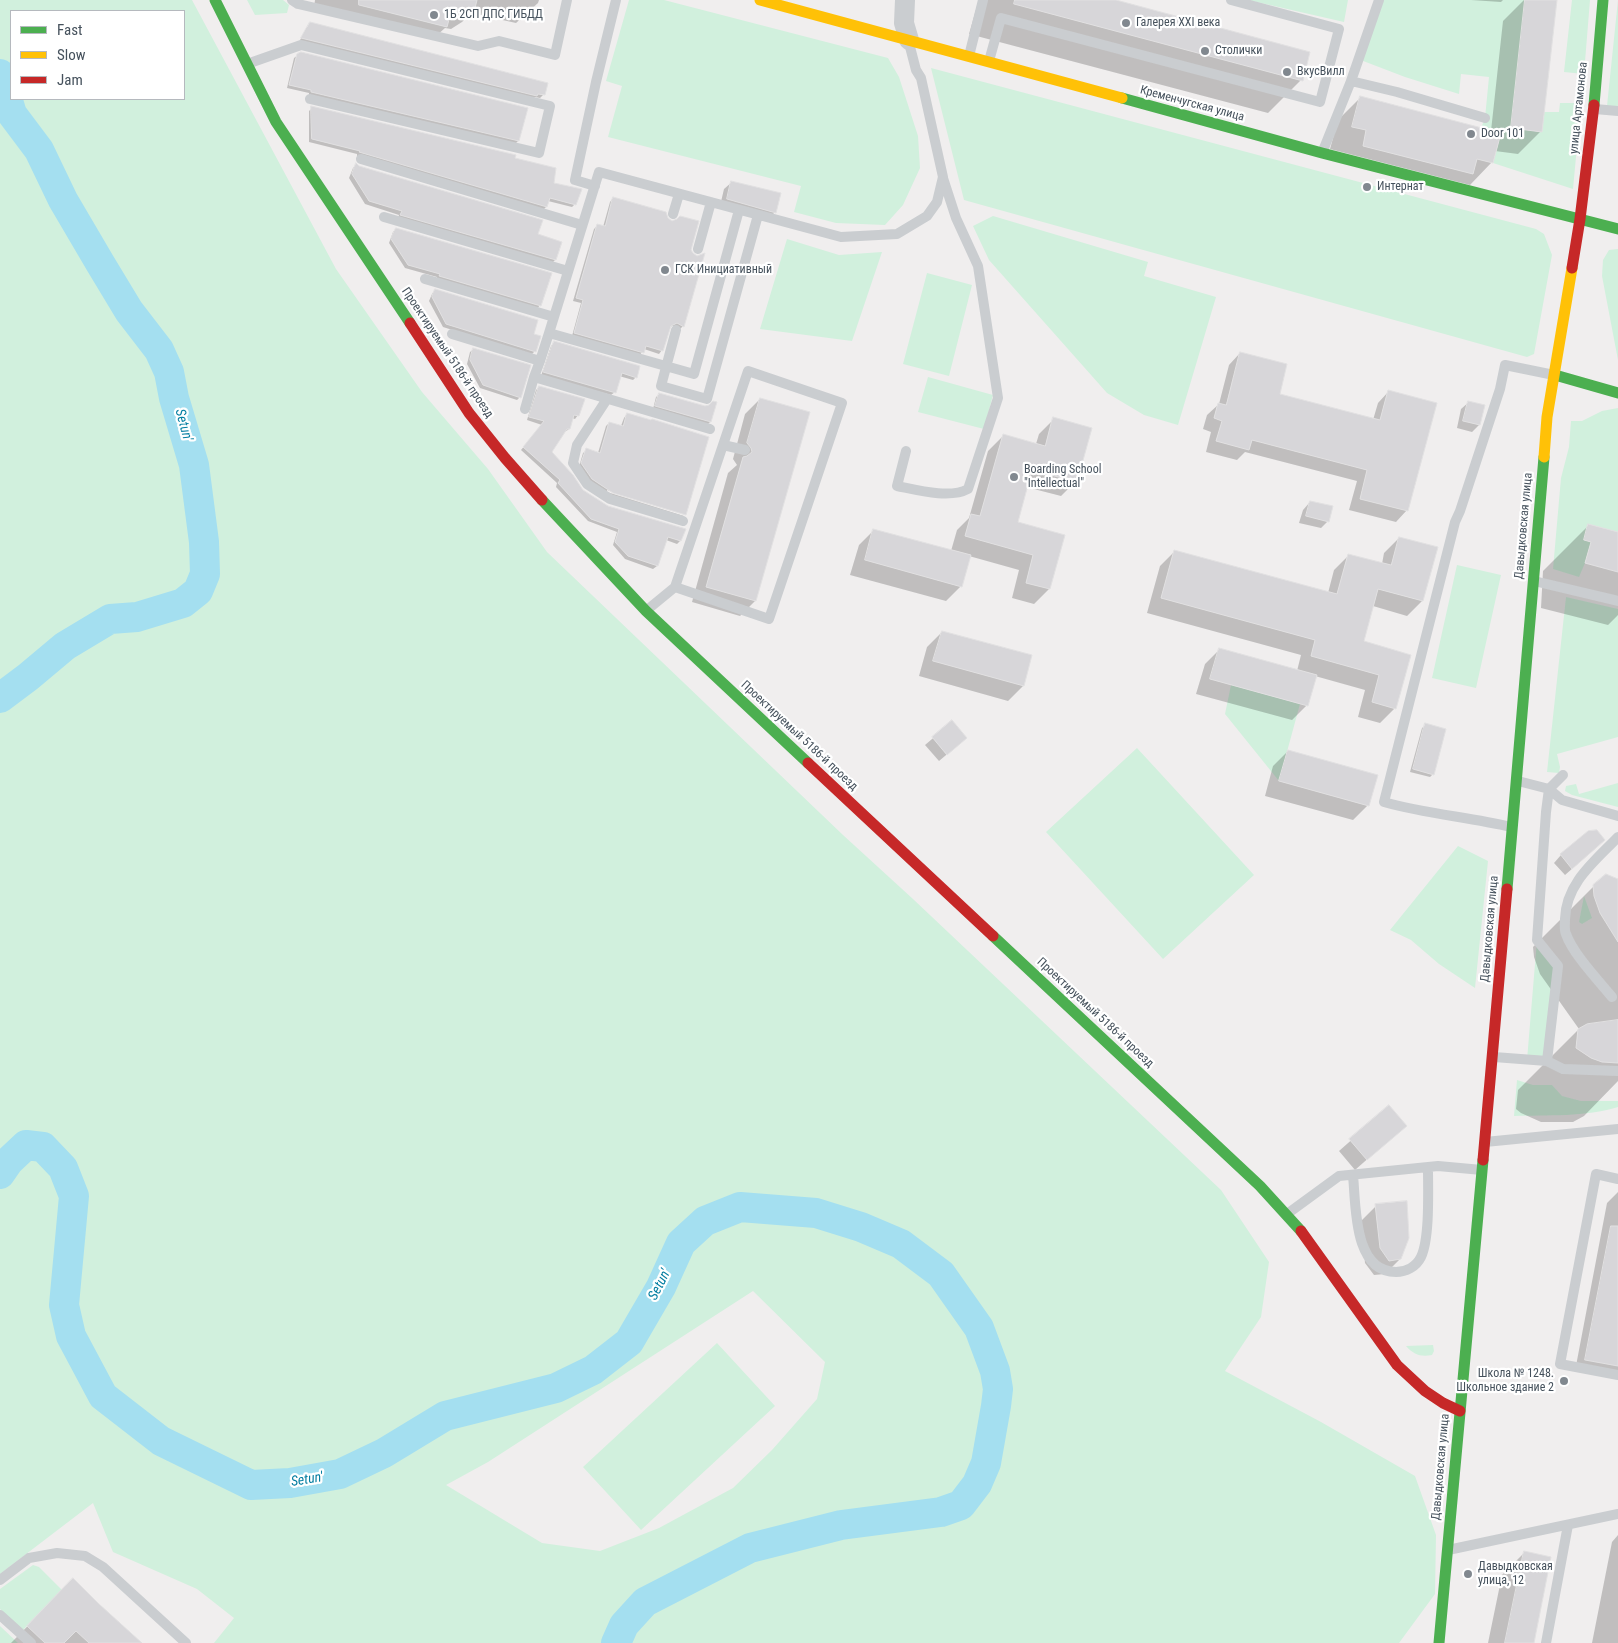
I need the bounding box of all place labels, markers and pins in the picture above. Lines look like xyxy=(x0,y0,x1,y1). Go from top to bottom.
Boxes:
place label: 1Б 2СП ДПС ГИБДД xyxy=(444,8,543,22)
marker: 1Б 2СП ДПС ГИБДД xyxy=(428,9,440,21)
place label: Галерея XXI века xyxy=(1136,16,1220,30)
marker: Галерея XXI века xyxy=(1120,17,1132,29)
place label: Столички xyxy=(1215,44,1262,58)
marker: Столички xyxy=(1199,45,1211,57)
place label: ВкусВилл xyxy=(1297,65,1345,79)
marker: ВкусВилл xyxy=(1281,66,1293,78)
place label: Door 101 xyxy=(1481,127,1524,141)
marker: Door 101 xyxy=(1465,128,1477,140)
place label: Интернат xyxy=(1377,180,1424,194)
marker: Интернат xyxy=(1361,181,1373,193)
place label: ГСК Инициативный xyxy=(675,263,772,277)
marker: ГСК Инициативный xyxy=(659,264,671,276)
place label: Boarding School "Intellectual" xyxy=(1024,463,1101,491)
marker: Boarding School "Intellectual" xyxy=(1008,471,1020,483)
place label: Школа № 1248. Школьное здание 2 xyxy=(1456,1367,1554,1395)
marker: Школа № 1248. Школьное здание 2 xyxy=(1558,1375,1570,1387)
place label: Давыдковская улица, 12 xyxy=(1478,1560,1553,1588)
marker: Давыдковская улица, 12 xyxy=(1462,1568,1474,1580)

